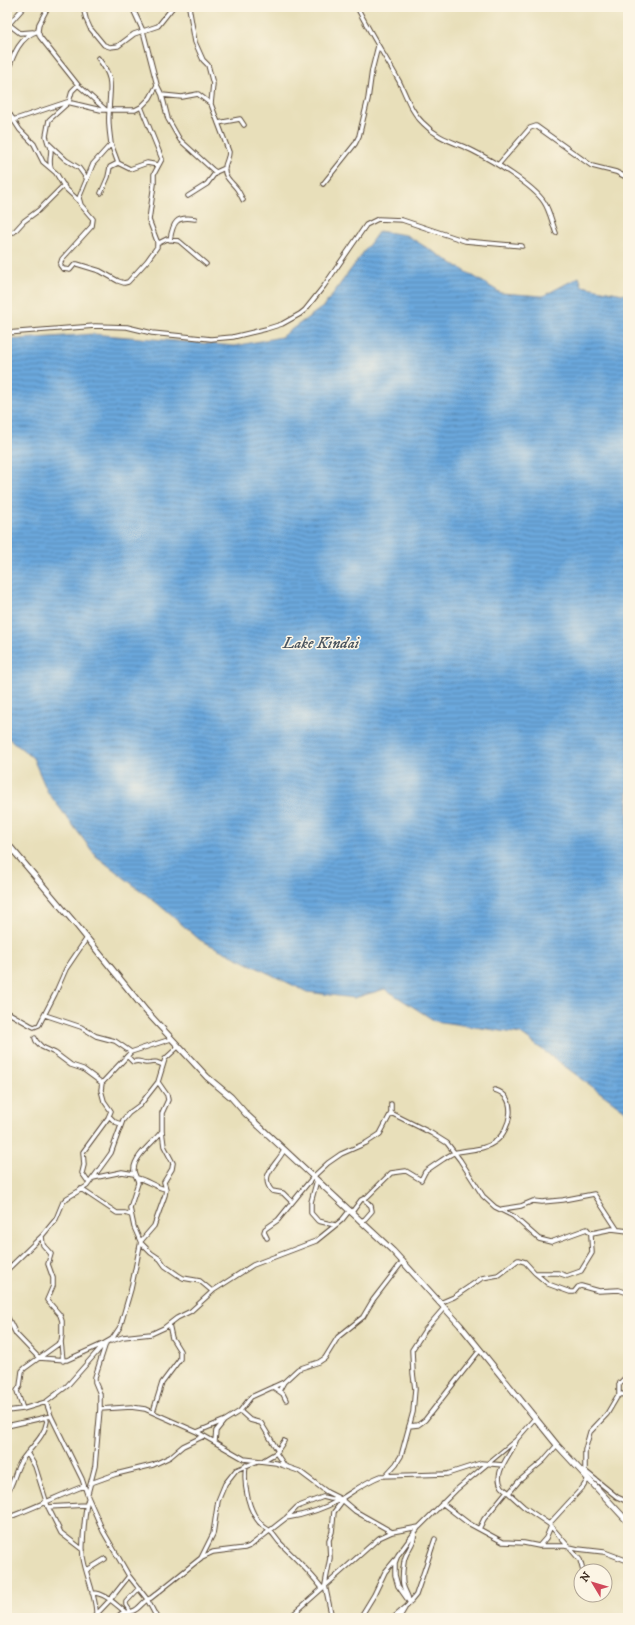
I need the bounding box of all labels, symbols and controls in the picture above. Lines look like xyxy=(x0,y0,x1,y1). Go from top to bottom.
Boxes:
water label: Lake Kindai xyxy=(282,633,360,653)
north arrow xyxy=(573,1563,613,1603)
text: N xyxy=(578,1570,594,1585)

